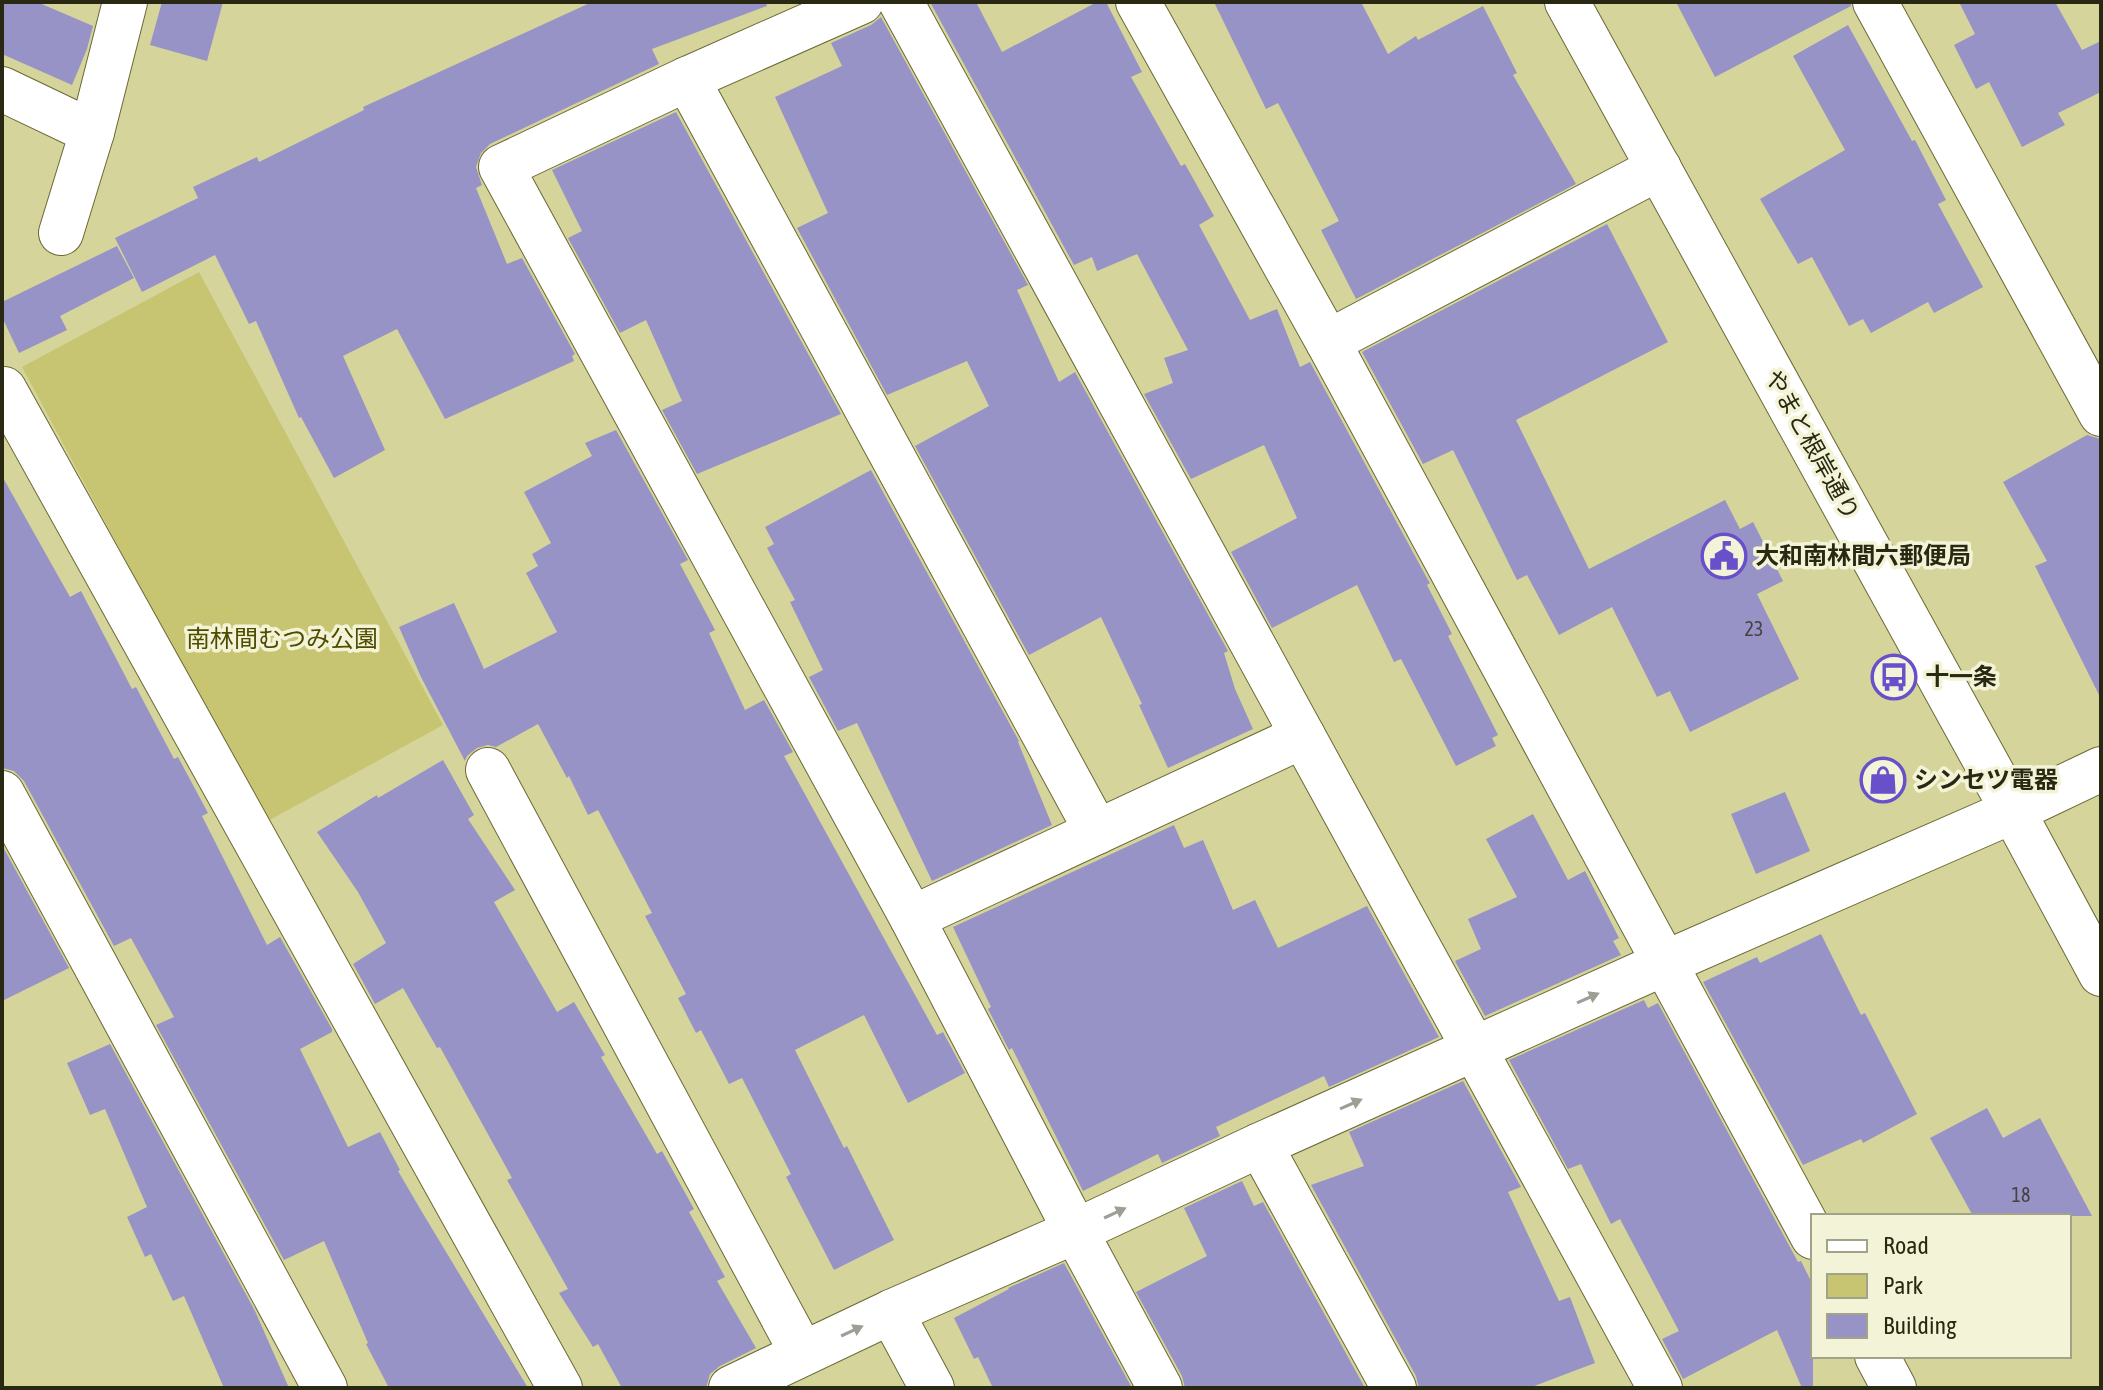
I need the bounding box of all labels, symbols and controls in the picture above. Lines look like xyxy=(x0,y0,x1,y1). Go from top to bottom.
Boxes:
street label: やまと根岸通り xyxy=(1760,365,1865,525)
public building icon: 大和南林間六郵便局 xyxy=(1700,532,1748,580)
place label: 大和南林間六郵便局 xyxy=(1755,542,1971,569)
house number: 23 xyxy=(1745,617,1763,640)
park label: 南林間むつみ公園 xyxy=(186,625,378,652)
bus stop icon: 十一条 xyxy=(1870,653,1918,701)
place label: 十一条 xyxy=(1925,663,1997,690)
shop icon: シンセツ電器 xyxy=(1859,756,1907,804)
place label: シンセツ電器 xyxy=(1914,766,2058,793)
one-way arrow xyxy=(1576,991,1600,1005)
one-way arrow xyxy=(1339,1098,1362,1111)
house number: 18 xyxy=(2012,1183,2030,1206)
one-way arrow xyxy=(1103,1206,1126,1220)
legend xyxy=(1811,1214,2071,1358)
text: Road xyxy=(1883,1232,1929,1259)
text: Park xyxy=(1883,1272,1924,1299)
text: Building xyxy=(1883,1312,1957,1339)
one-way arrow xyxy=(840,1324,863,1337)

